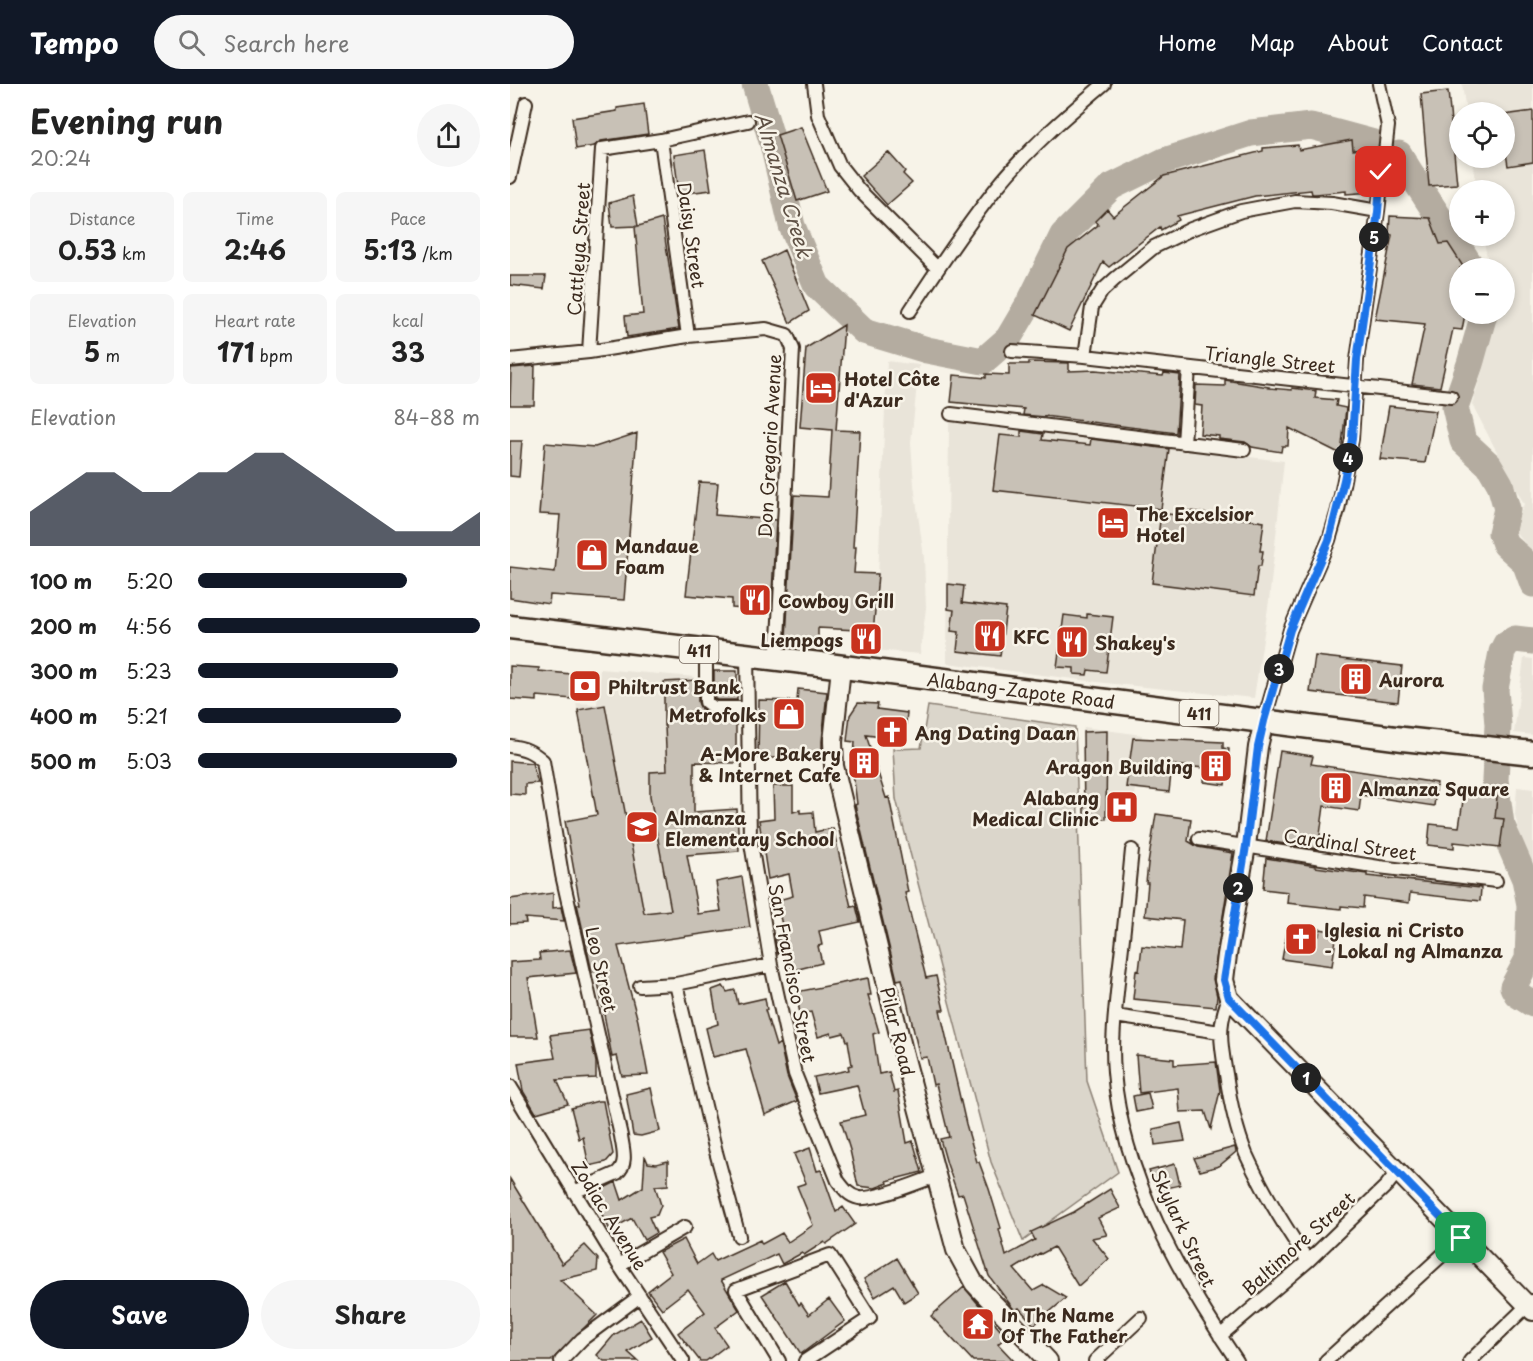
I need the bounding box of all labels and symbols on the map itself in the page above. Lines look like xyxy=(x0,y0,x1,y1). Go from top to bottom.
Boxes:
water label: Almanza Creek xyxy=(748,109,821,262)
pin xyxy=(1355,146,1406,197)
street label: Daisy Street xyxy=(671,180,713,290)
street label: Cattleya Street xyxy=(560,181,596,317)
pin: 5 xyxy=(1359,222,1389,252)
street label: Triangle Street xyxy=(1203,339,1337,379)
street label: Don Gregorio Avenue xyxy=(751,353,787,539)
place label: Hotel Côte d'Azur xyxy=(844,365,940,413)
hotel icon: Hotel Côte d'Azur xyxy=(803,370,839,406)
pin: 4 xyxy=(1333,443,1363,473)
place label: The Excelsior Hotel xyxy=(1136,500,1254,548)
hotel icon: The Excelsior Hotel xyxy=(1095,505,1131,541)
place label: Mandaue Foam xyxy=(615,532,699,580)
shop icon: Mandaue Foam xyxy=(574,537,610,573)
restaurant icon: Cowboy Grill xyxy=(737,582,773,618)
place label: Cowboy Grill xyxy=(778,587,894,614)
restaurant icon: KFC xyxy=(972,618,1008,654)
restaurant icon: Liempogs xyxy=(848,621,884,657)
place label: KFC xyxy=(1013,623,1050,650)
restaurant icon: Shakey's xyxy=(1054,624,1090,660)
place label: Liempogs xyxy=(760,626,843,653)
place label: Shakey's xyxy=(1095,629,1176,656)
road number: 411 xyxy=(680,637,718,663)
pin: 3 xyxy=(1264,654,1294,684)
building icon: Aurora xyxy=(1338,661,1374,697)
street label: Alabang-Zapote Road xyxy=(926,665,1116,715)
place label: Aurora xyxy=(1378,666,1445,693)
bank icon: Philtrust Bank xyxy=(567,668,603,704)
place label: Philtrust Bank xyxy=(608,673,741,700)
shop icon: Metrofolks xyxy=(771,696,807,732)
road number: 411 xyxy=(1180,700,1218,726)
place label: Metrofolks xyxy=(669,701,766,728)
church icon: Ang Dating Daan xyxy=(874,714,910,750)
place label: Ang Dating Daan xyxy=(915,719,1076,746)
place label: A-More Bakery & Internet Cafe xyxy=(699,740,841,788)
building icon: A-More Bakery & Internet Cafe xyxy=(846,745,882,781)
building icon: Aragon Building xyxy=(1198,748,1234,784)
place label: Aragon Building xyxy=(1045,753,1193,780)
building icon: Almanza Square xyxy=(1318,770,1354,806)
place label: Almanza Square xyxy=(1359,775,1509,802)
place label: Alabang Medical Clinic xyxy=(972,784,1099,832)
hospital icon: Alabang Medical Clinic xyxy=(1104,789,1140,825)
place label: Almanza Elementary School xyxy=(665,804,835,852)
school or university icon: Almanza Elementary School xyxy=(624,809,660,845)
street label: Cardinal Street xyxy=(1282,821,1418,867)
pin: 2 xyxy=(1223,873,1253,903)
street label: San Francisco Street xyxy=(762,881,824,1065)
place label: Iglesia ni Cristo - Lokal ng Almanza xyxy=(1324,916,1503,964)
church icon: Iglesia ni Cristo - Lokal ng Almanza xyxy=(1283,921,1319,957)
street label: Leo Street xyxy=(579,924,625,1015)
street label: Pilar Road xyxy=(874,984,922,1078)
pin: 1 xyxy=(1291,1063,1321,1093)
street label: Zodiac Avenue xyxy=(565,1155,655,1275)
street label: Skylark Street xyxy=(1145,1165,1223,1291)
street label: Baltimore Street xyxy=(1235,1185,1361,1301)
pin xyxy=(1435,1212,1486,1263)
place label: In The Name Of The Father xyxy=(1001,1301,1128,1349)
temple icon: In The Name Of The Father xyxy=(960,1306,996,1342)

